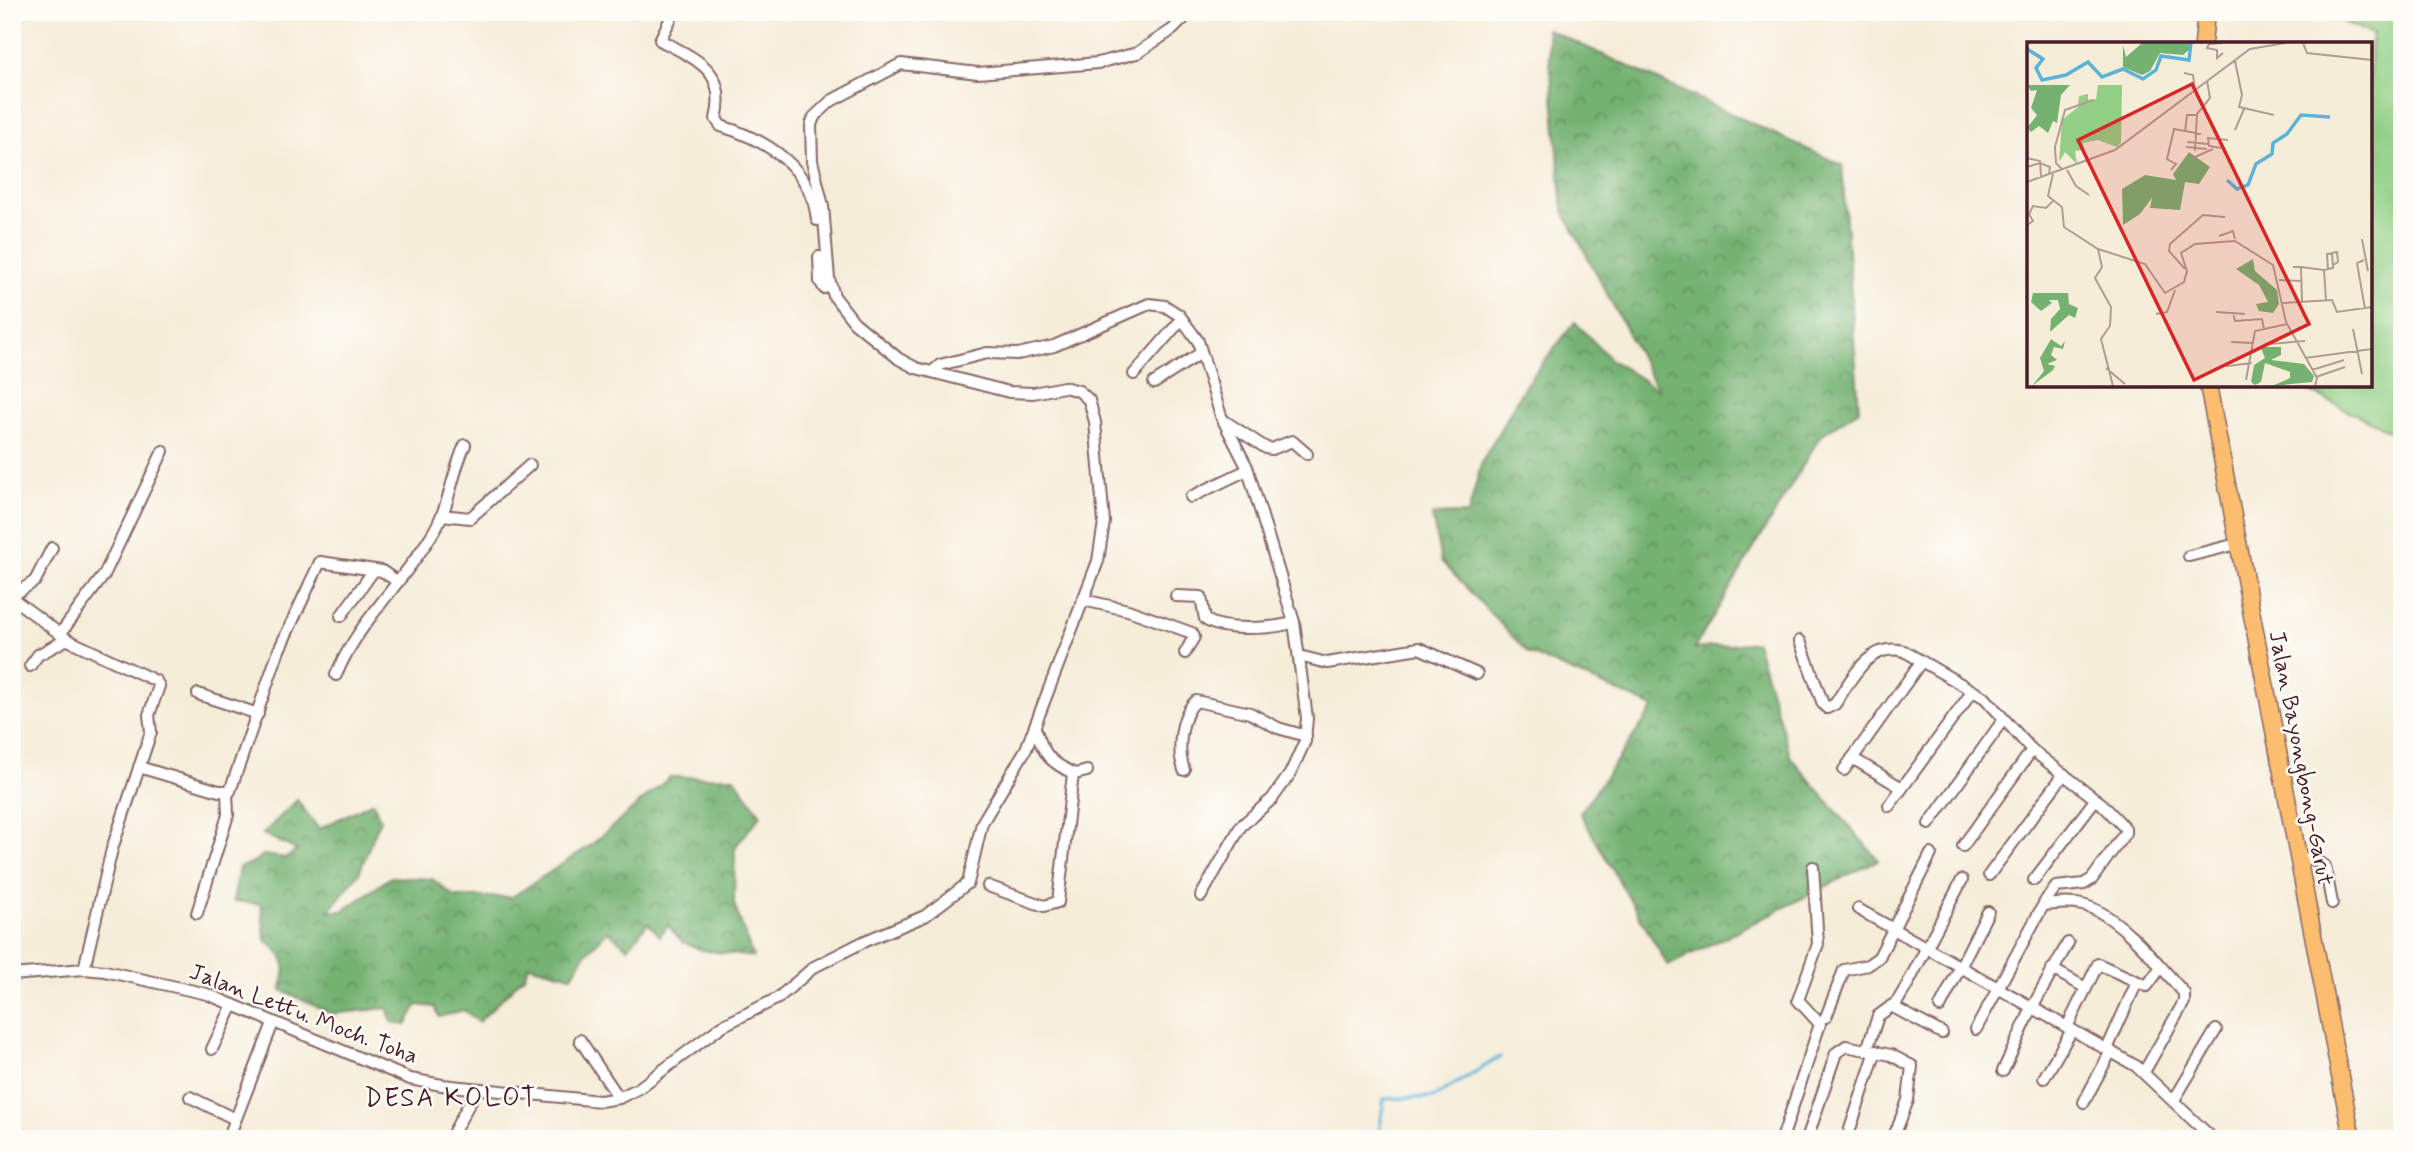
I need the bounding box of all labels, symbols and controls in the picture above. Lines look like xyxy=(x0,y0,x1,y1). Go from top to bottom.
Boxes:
inset map xyxy=(2027,42,2372,387)
street label: Jalan Bayongbong-Garut xyxy=(2261,628,2340,889)
street label: Jalan Lettu. Moch. Toha xyxy=(185,957,422,1072)
district label: DESA KOLOT xyxy=(364,1082,538,1116)

